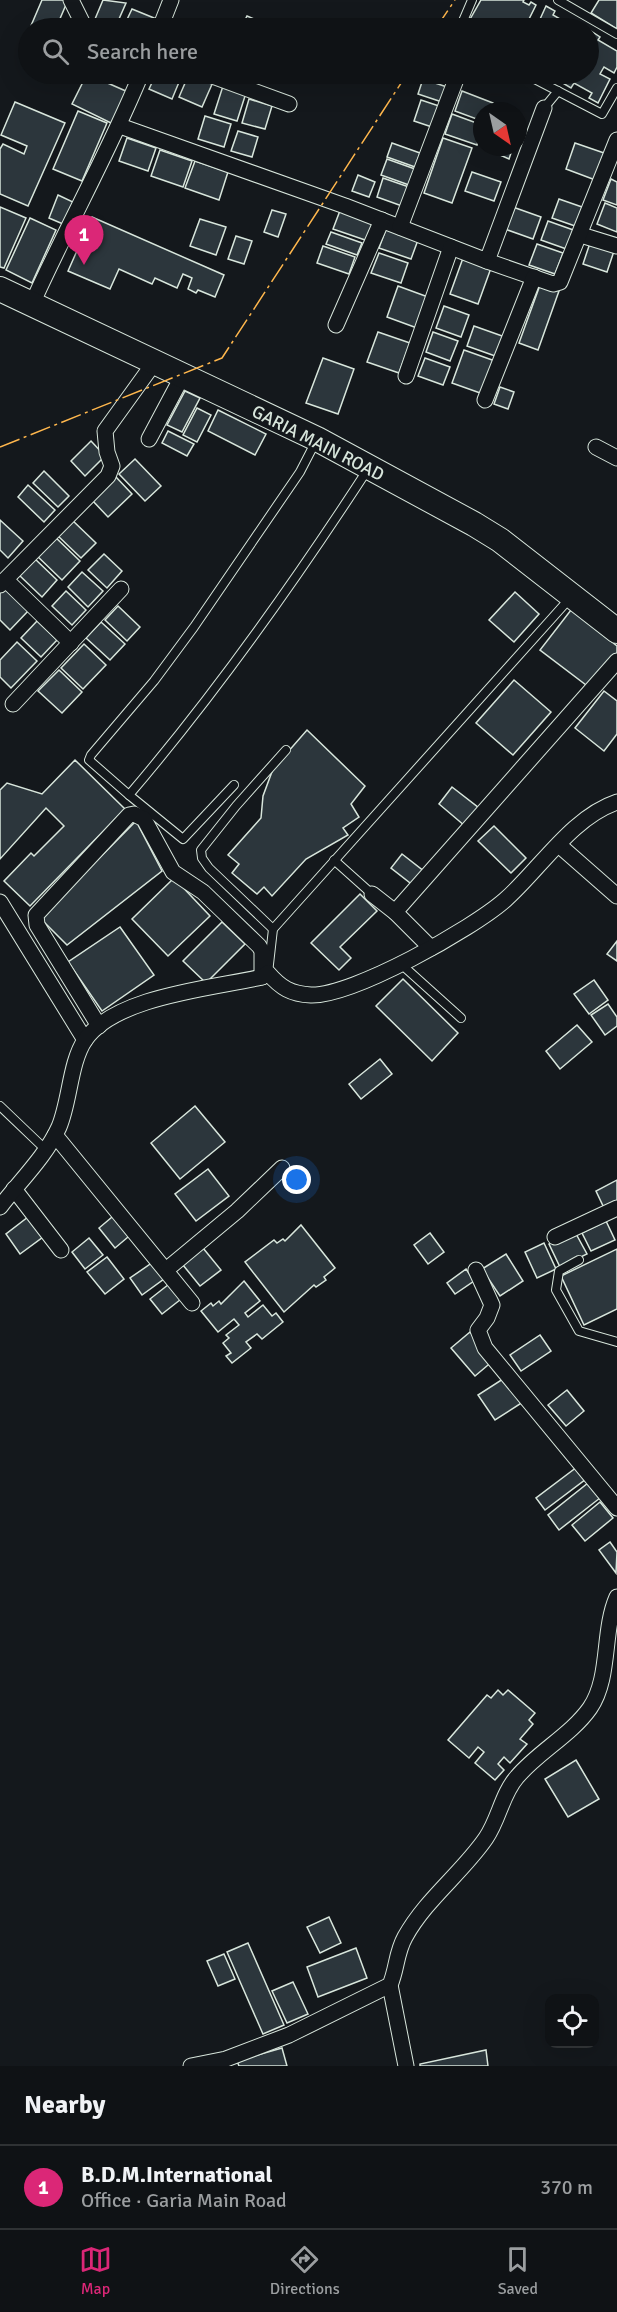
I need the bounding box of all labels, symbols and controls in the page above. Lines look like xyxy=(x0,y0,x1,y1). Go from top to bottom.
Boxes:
search box xyxy=(18,18,599,84)
icon: search xyxy=(39,35,72,68)
text: Search here xyxy=(87,38,198,65)
north arrow xyxy=(473,102,527,156)
pin: 1 xyxy=(64,216,104,265)
street label: GARIA MAIN ROAD xyxy=(248,400,388,486)
your location xyxy=(282,1165,311,1194)
map controls xyxy=(545,1994,599,2048)
button: locate xyxy=(545,1994,599,2048)
text: Nearby xyxy=(24,2089,105,2121)
text: B.D.M.International xyxy=(81,2161,272,2188)
text: 1 xyxy=(38,2175,49,2200)
text: 370 m xyxy=(540,2175,593,2200)
text: Office · Garia Main Road xyxy=(81,2188,287,2213)
tab: Map xyxy=(79,2243,112,2299)
tab: Directions xyxy=(270,2243,340,2299)
tab: Saved xyxy=(498,2243,538,2299)

